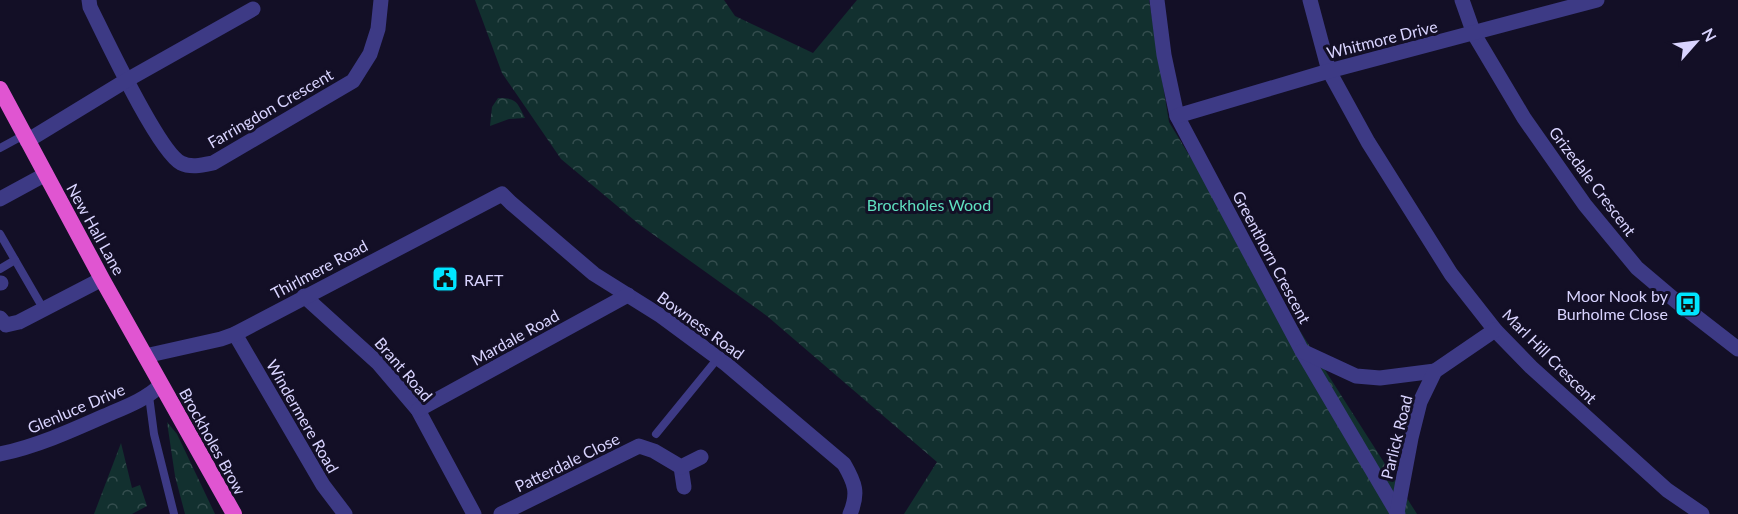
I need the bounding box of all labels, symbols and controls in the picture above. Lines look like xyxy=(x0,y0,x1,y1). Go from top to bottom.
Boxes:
north arrow xyxy=(1666,12,1726,72)
street label: Whitmore Drive xyxy=(1325,16,1439,62)
text: N xyxy=(1698,25,1721,45)
street label: Farringdon Crescent xyxy=(204,64,336,152)
street label: Grizedale Crescent xyxy=(1546,123,1640,240)
street label: New Hall Lane xyxy=(63,180,129,278)
street label: Greenthorn Crescent xyxy=(1229,187,1315,327)
park label: Brockholes Wood xyxy=(867,195,991,214)
street label: Thirlmere Road xyxy=(267,236,371,302)
public building icon: RAFT xyxy=(430,264,460,294)
place label: RAFT xyxy=(464,270,504,289)
place label: Moor Nook by Burholme Close xyxy=(1557,286,1669,323)
street label: Bowness Road xyxy=(654,287,748,363)
bus stop icon: Moor Nook by Burholme Close xyxy=(1673,289,1703,319)
street label: Mardale Road xyxy=(468,305,562,369)
street label: Marl Hill Crescent xyxy=(1499,305,1601,407)
street label: Brant Road xyxy=(371,333,437,405)
street label: Windermere Road xyxy=(263,356,343,476)
street label: Glenluce Drive xyxy=(25,379,127,437)
street label: Brockholes Brow xyxy=(176,384,250,498)
street label: Parlick Road xyxy=(1376,393,1416,481)
street label: Patterdale Close xyxy=(512,428,622,496)

